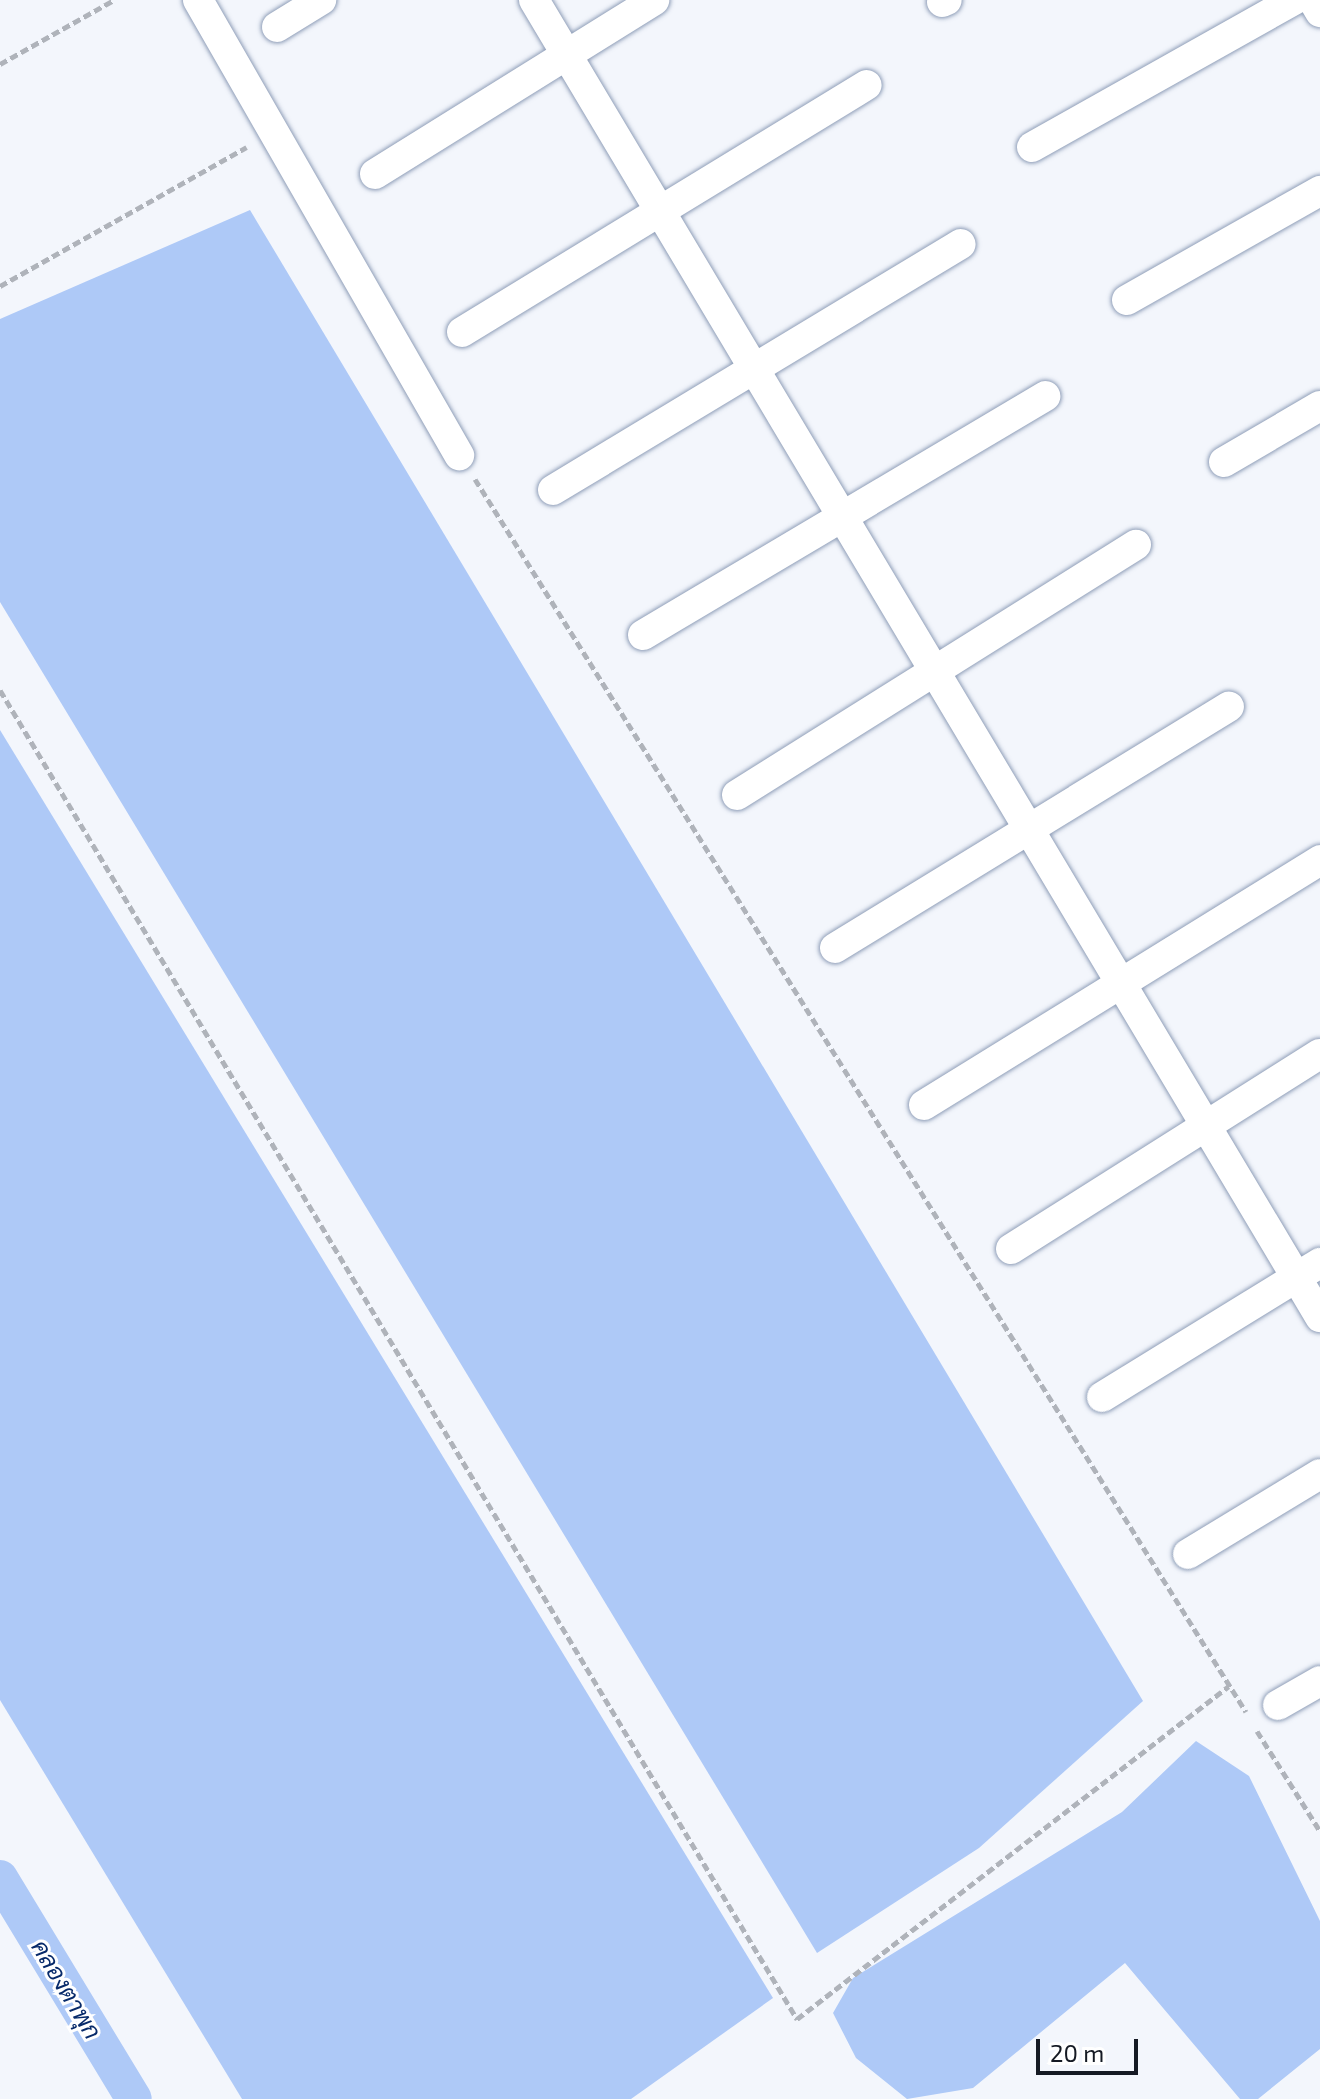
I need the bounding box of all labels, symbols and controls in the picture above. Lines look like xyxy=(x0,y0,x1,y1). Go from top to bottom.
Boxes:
water label: คลองตาพุก xyxy=(26,1934,108,2044)
scale bar xyxy=(1040,2023,1142,2073)
text: 20 m xyxy=(1050,2038,1104,2067)

